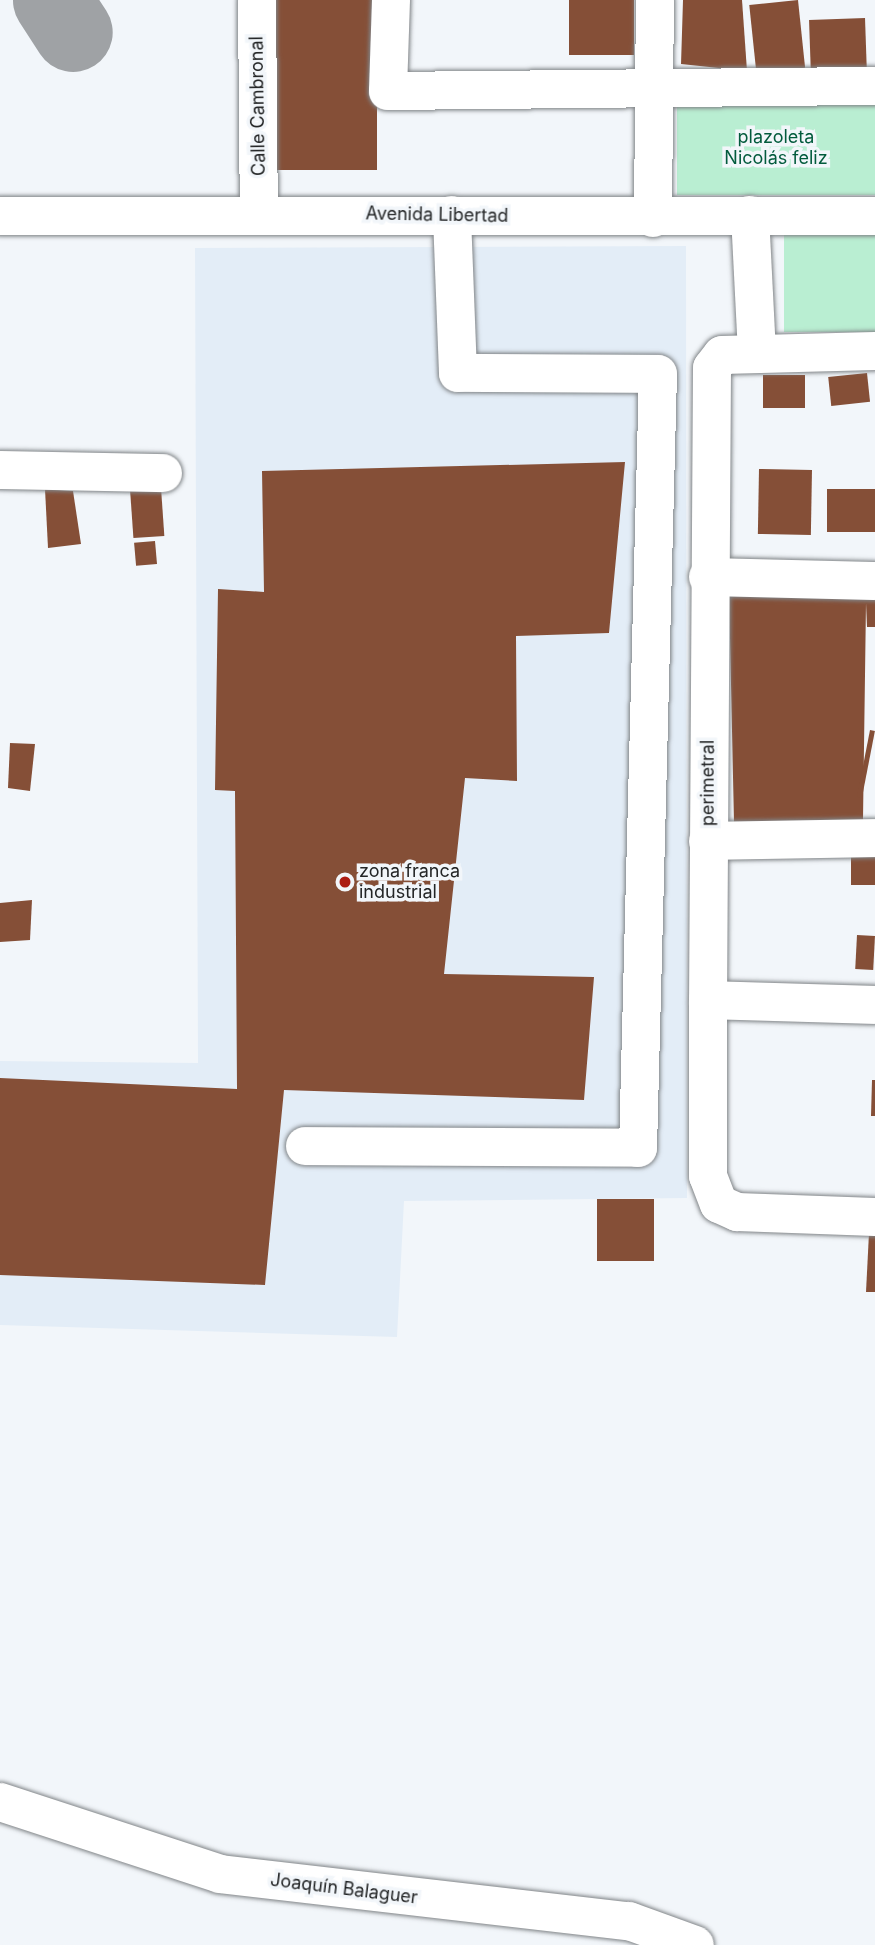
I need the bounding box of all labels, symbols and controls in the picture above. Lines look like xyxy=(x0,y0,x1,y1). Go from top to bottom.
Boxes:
street label: Calle Cambronal xyxy=(246,36,270,176)
park label: plazoleta Nicolás feliz xyxy=(724,127,828,170)
street label: Avenida Libertad xyxy=(365,203,509,227)
street label: perimetral xyxy=(697,740,719,826)
place label: zona franca industrial xyxy=(359,861,460,903)
marker: zona franca industrial xyxy=(337,874,353,890)
street label: Joaquín Balaguer xyxy=(269,1869,419,1909)

